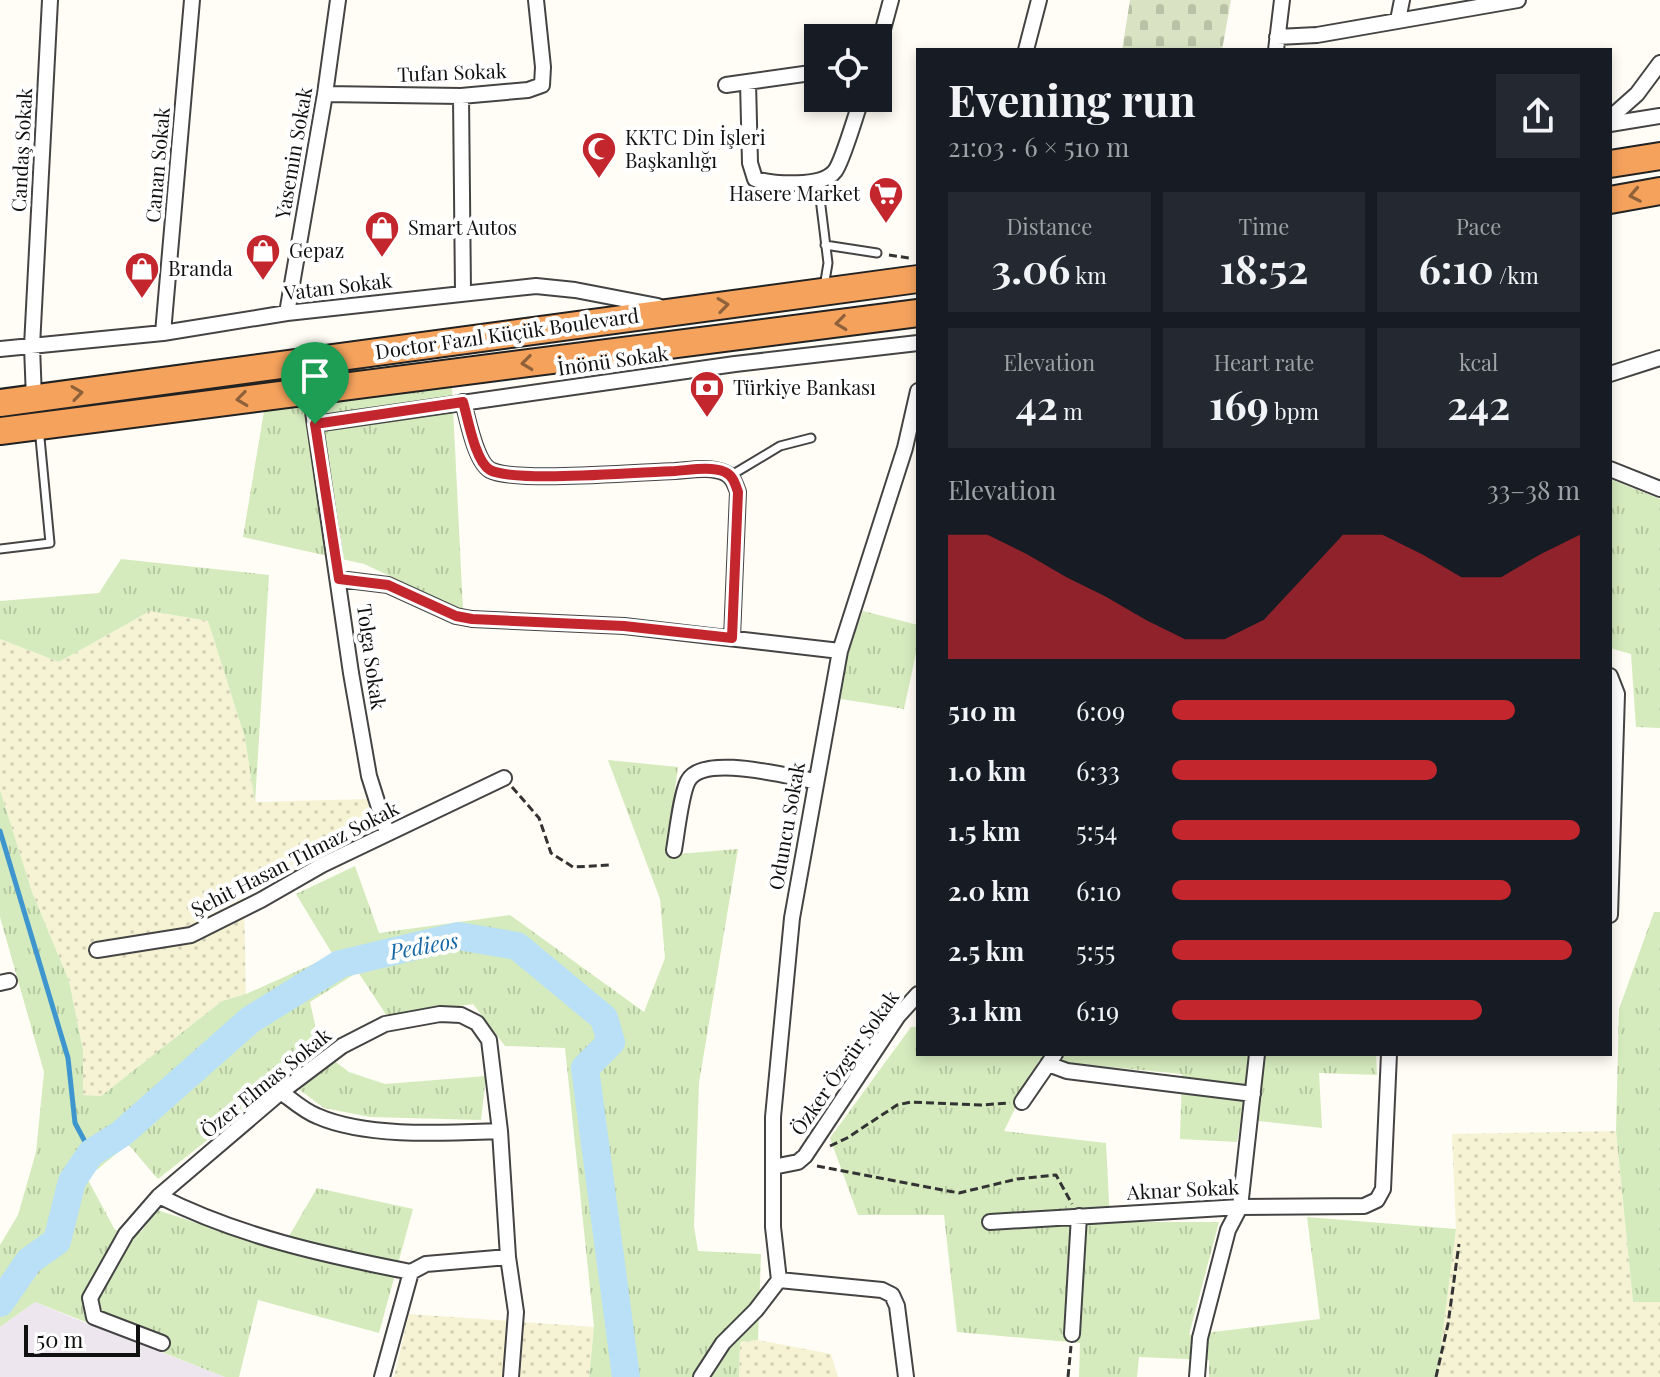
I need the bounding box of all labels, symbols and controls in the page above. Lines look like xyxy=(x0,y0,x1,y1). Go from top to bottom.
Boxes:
map controls xyxy=(804,24,892,112)
button: locate xyxy=(804,24,892,112)
street label: Tufan Sokak xyxy=(397,56,507,87)
text: Evening run xyxy=(948,69,1196,128)
button: share xyxy=(1496,74,1580,158)
street label: Yasemin Sokak xyxy=(267,85,317,222)
street label: Candaş Sokak xyxy=(4,87,37,213)
street label: Canan Sokak xyxy=(138,106,175,224)
place label: KKTC Din İşleri Başkanlığı xyxy=(625,123,766,173)
text: 21:03 · 6 × 510 m xyxy=(948,129,1129,164)
mosque icon: KKTC Din İşleri Başkanlığı xyxy=(580,130,618,180)
supermarket icon: Hasere Market xyxy=(867,175,905,225)
place label: Hasere Market xyxy=(729,179,861,206)
one-way arrow xyxy=(1628,186,1642,203)
shop icon: Smart Autos xyxy=(363,209,401,259)
text: Distance xyxy=(1006,211,1092,241)
text: Time xyxy=(1239,211,1289,241)
text: Pace xyxy=(1456,211,1501,241)
place label: Smart Autos xyxy=(408,213,517,240)
shop icon: Gepaz xyxy=(244,232,282,282)
place label: Gepaz xyxy=(289,236,344,263)
text: 3.06 xyxy=(992,241,1070,294)
text: 18:52 xyxy=(1220,241,1308,294)
text: 6:10 xyxy=(1418,241,1494,294)
shop icon: Branda xyxy=(123,250,161,300)
place label: Branda xyxy=(168,254,233,281)
text: km xyxy=(1070,260,1107,290)
text: /km xyxy=(1494,260,1539,290)
street label: Vatan Sokak xyxy=(281,265,393,306)
one-way arrow xyxy=(716,297,730,314)
street label: Doctor Fazıl Küçük Boulevard xyxy=(373,301,641,364)
one-way arrow xyxy=(834,314,847,331)
street label: İnönü Sokak xyxy=(556,338,670,381)
pin xyxy=(281,342,349,424)
text: Elevation xyxy=(1004,347,1095,377)
text: Heart rate xyxy=(1214,347,1314,377)
text: kcal xyxy=(1459,347,1498,377)
icon: arrive xyxy=(293,354,337,398)
one-way arrow xyxy=(520,354,533,371)
bank icon: Türkiye Bankası xyxy=(688,369,726,419)
place label: Türkiye Bankası xyxy=(733,373,876,400)
text: 42 xyxy=(1016,377,1058,430)
text: 169 xyxy=(1209,377,1269,430)
text: 242 xyxy=(1447,377,1510,430)
one-way arrow xyxy=(70,385,84,402)
one-way arrow xyxy=(235,391,248,408)
text: m xyxy=(1058,396,1083,426)
text: bpm xyxy=(1269,396,1319,426)
text: Elevation xyxy=(948,472,1056,507)
text: 33–38 m xyxy=(1487,472,1580,507)
street label: Tolga Sokak xyxy=(352,602,393,711)
text: 510 m xyxy=(948,693,1016,728)
text: 6:09 xyxy=(1076,693,1125,728)
text: 1.0 km xyxy=(948,753,1026,788)
text: 6:33 xyxy=(1076,753,1120,788)
street label: Oduncu Sokak xyxy=(761,760,810,892)
street label: Şehit Hasan Tılmaz Sokak xyxy=(186,793,403,922)
text: 1.5 km xyxy=(948,813,1021,848)
text: 5:54 xyxy=(1076,813,1117,848)
text: 2.0 km xyxy=(948,873,1030,908)
text: 6:10 xyxy=(1076,873,1122,908)
water label: Pedieos xyxy=(386,924,461,966)
text: 2.5 km xyxy=(948,933,1024,968)
text: 5:55 xyxy=(1076,933,1115,968)
street label: Özker Özgür Sokak xyxy=(783,984,904,1140)
text: 3.1 km xyxy=(948,993,1022,1028)
text: 6:19 xyxy=(1076,993,1119,1028)
street label: Özer Elmas Sokak xyxy=(194,1021,336,1143)
street label: Aknar Sokak xyxy=(1125,1172,1240,1205)
scale bar xyxy=(24,1321,140,1357)
text: 50 m xyxy=(36,1324,83,1354)

